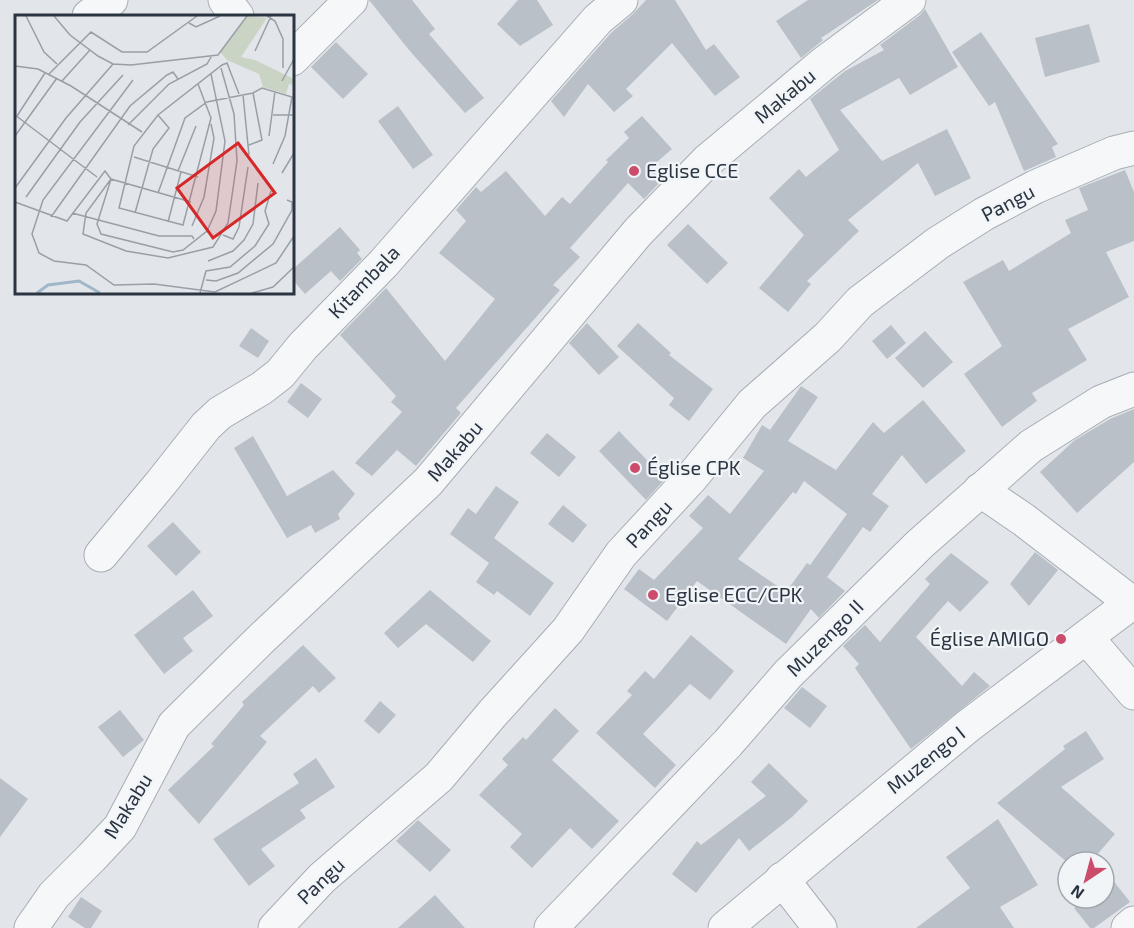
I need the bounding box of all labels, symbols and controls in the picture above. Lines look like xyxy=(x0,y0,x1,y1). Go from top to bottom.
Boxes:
inset map xyxy=(15,15,294,294)
street label: Makabu xyxy=(749,63,820,128)
place label: Eglise CCE xyxy=(646,158,738,182)
marker: Eglise CCE xyxy=(627,164,641,178)
street label: Pangu xyxy=(977,178,1038,226)
street label: Kitambala xyxy=(323,240,404,323)
street label: Makabu xyxy=(421,415,487,486)
place label: Église CPK xyxy=(647,455,741,479)
marker: Église CPK xyxy=(628,461,642,475)
street label: Pangu xyxy=(620,494,676,552)
place label: Eglise ECC/CPK xyxy=(665,582,803,606)
marker: Eglise ECC/CPK xyxy=(646,588,660,602)
street label: Muzengo II xyxy=(781,594,868,681)
place label: Église AMIGO xyxy=(930,626,1049,650)
marker: Église AMIGO xyxy=(1054,632,1068,646)
street label: Muzengo I xyxy=(881,720,969,798)
street label: Makabu xyxy=(98,768,157,843)
north arrow xyxy=(1056,850,1116,910)
street label: Pangu xyxy=(292,852,349,909)
text: N xyxy=(1067,881,1087,904)

